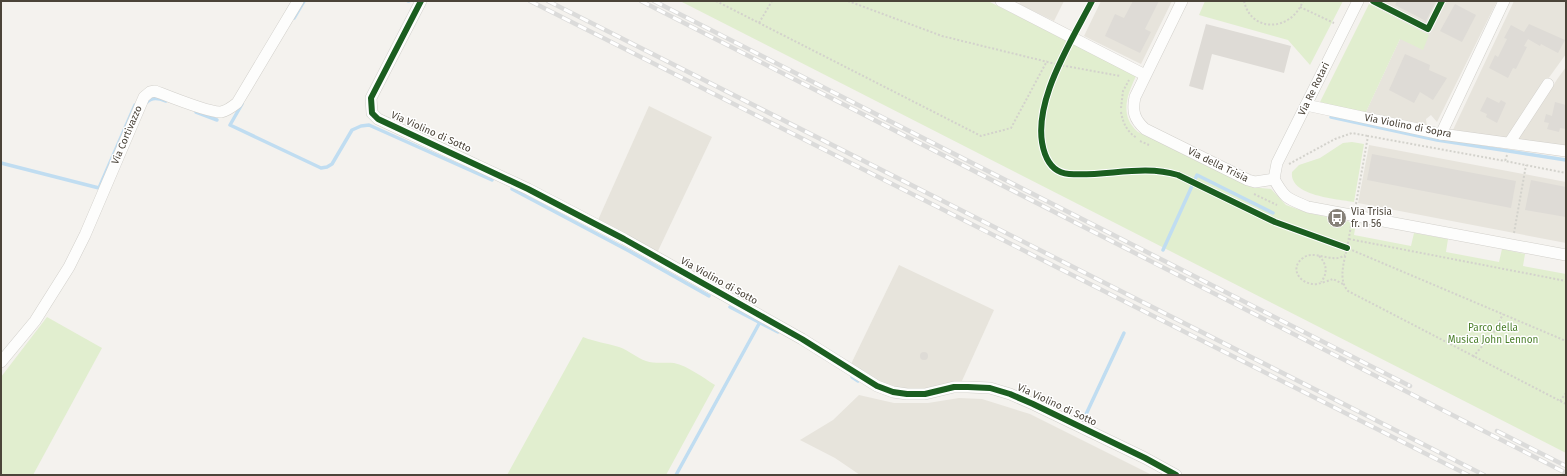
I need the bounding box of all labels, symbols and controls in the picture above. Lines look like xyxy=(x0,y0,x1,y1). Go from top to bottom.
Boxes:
street label: Via Re Rotari xyxy=(1296,60,1332,118)
street label: Via Cortivazzo xyxy=(109,104,145,166)
street label: Via Violino di Sotto xyxy=(389,109,473,155)
street label: Via Violino di Sopra xyxy=(1363,112,1453,140)
street label: Via della Trisia xyxy=(1186,145,1250,185)
place label: Via Trisia fr. n 56 xyxy=(1351,206,1392,230)
bus stop icon: Via Trisia fr. n 56 xyxy=(1326,207,1348,229)
street label: Via Violino di Sotto xyxy=(678,255,760,307)
park label: Parco della Musica John Lennon xyxy=(1448,322,1538,346)
street label: Via Violino di Sotto xyxy=(1015,381,1099,429)

